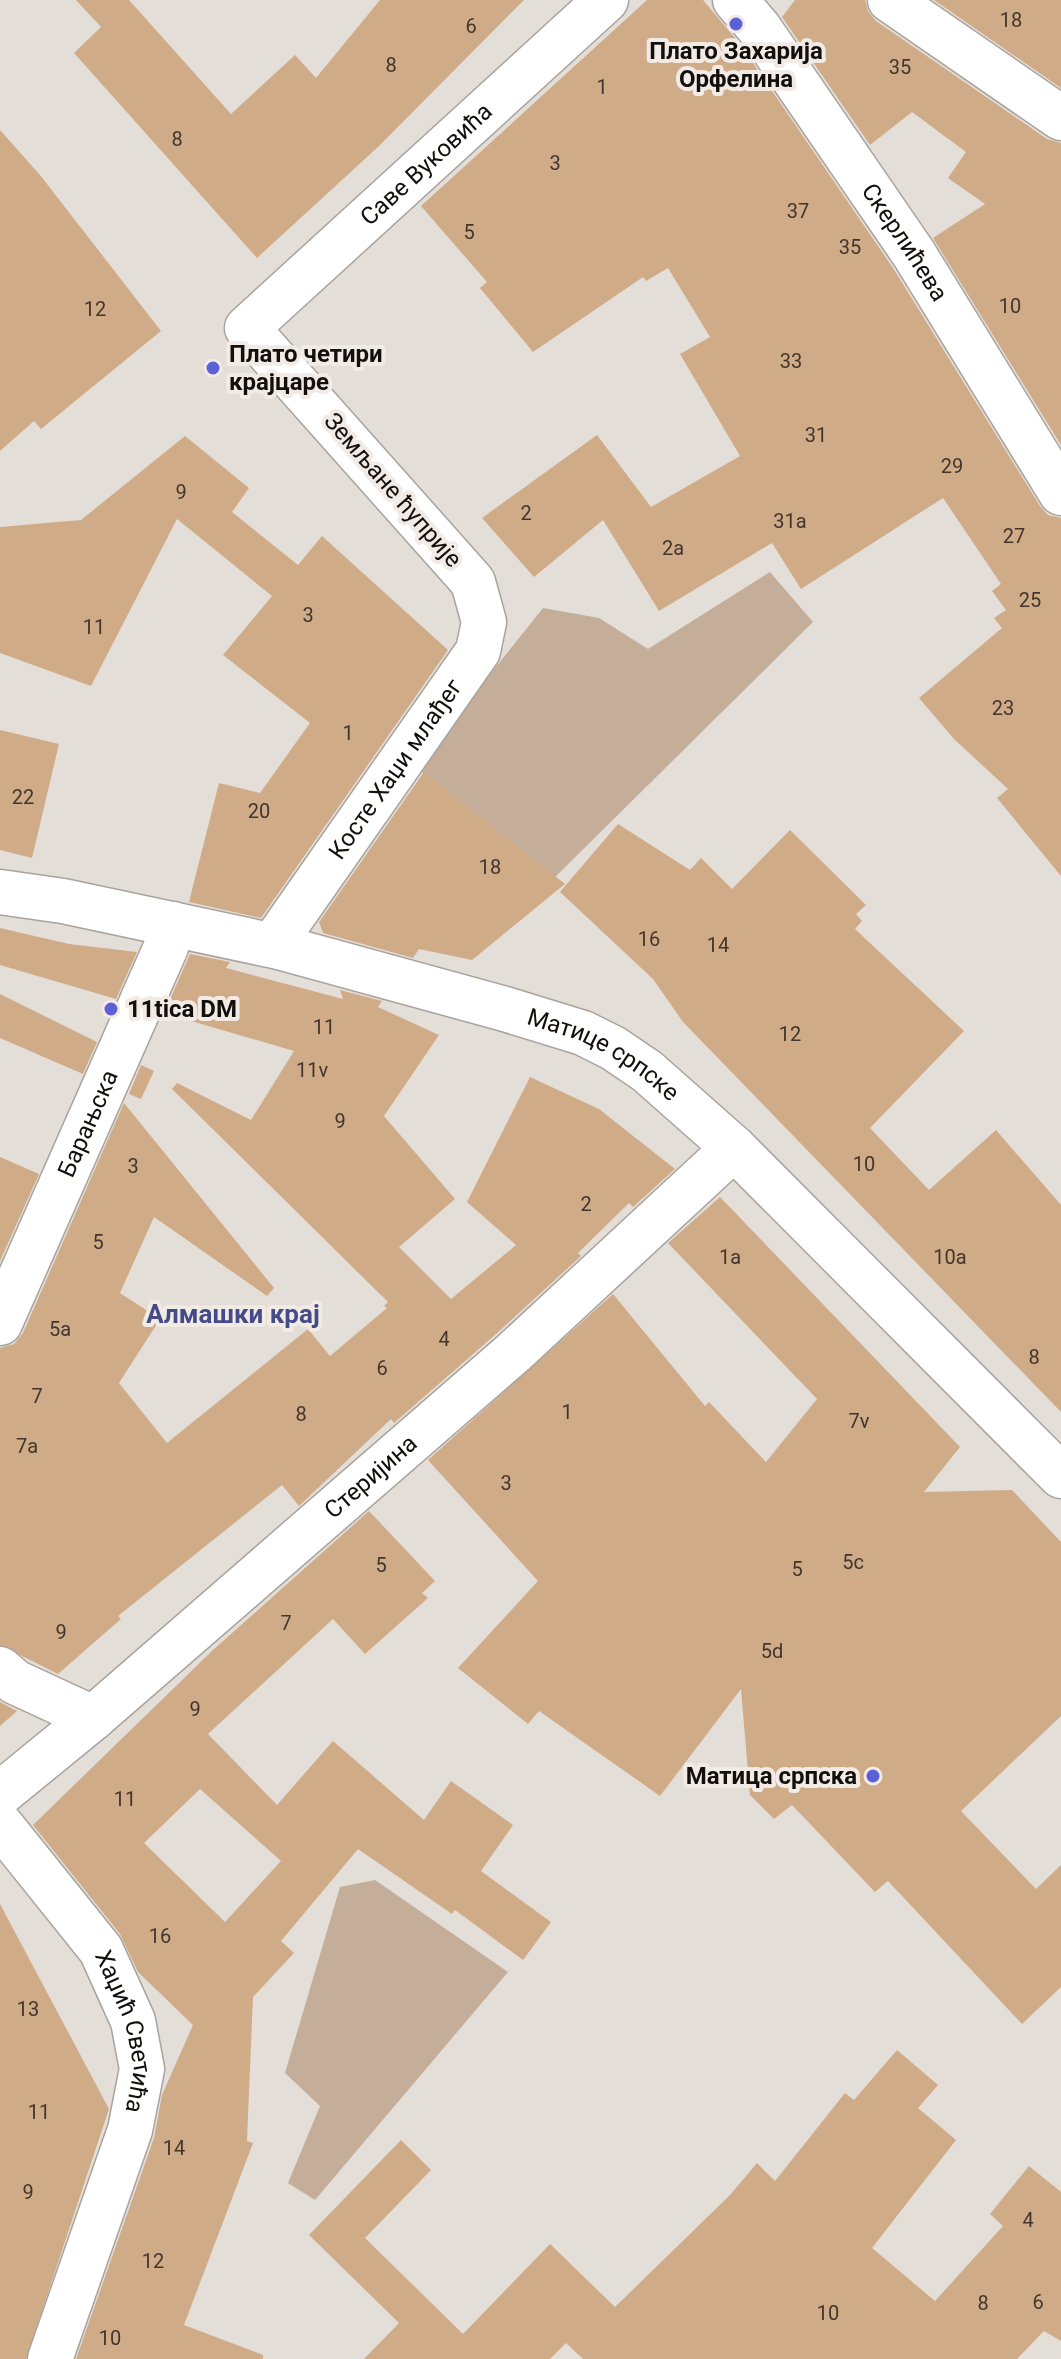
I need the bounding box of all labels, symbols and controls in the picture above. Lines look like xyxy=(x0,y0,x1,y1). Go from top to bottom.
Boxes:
house number: 18 xyxy=(1000,8,1022,32)
house number: 6 xyxy=(465,14,477,38)
marker: Плато Захарија Орфелина xyxy=(727,15,745,33)
place label: Плато Захарија Орфелина xyxy=(649,37,823,93)
house number: 8 xyxy=(385,53,397,77)
house number: 35 xyxy=(889,55,911,79)
house number: 1 xyxy=(596,75,608,99)
street label: Саве Вуковића xyxy=(355,97,498,231)
house number: 8 xyxy=(171,127,183,151)
house number: 3 xyxy=(549,151,561,175)
street label: Скерлићева xyxy=(856,178,954,306)
house number: 37 xyxy=(787,199,809,223)
house number: 5 xyxy=(463,220,475,244)
house number: 35 xyxy=(839,235,861,259)
house number: 10 xyxy=(999,294,1021,318)
house number: 12 xyxy=(84,297,106,321)
place label: Плато четири крајцаре xyxy=(229,340,383,396)
house number: 33 xyxy=(780,349,802,373)
marker: Плато четири крајцаре xyxy=(204,359,222,377)
street label: Земљане ћуприје xyxy=(318,407,468,573)
house number: 31 xyxy=(805,423,827,447)
house number: 29 xyxy=(941,454,963,478)
house number: 9 xyxy=(175,480,187,504)
house number: 2 xyxy=(520,501,532,525)
house number: 31a xyxy=(773,509,807,533)
house number: 27 xyxy=(1003,524,1025,548)
house number: 2a xyxy=(662,536,684,560)
house number: 25 xyxy=(1019,588,1041,612)
house number: 3 xyxy=(302,603,314,627)
house number: 11 xyxy=(83,615,105,639)
street label: Косте Хаџи млађег xyxy=(323,674,468,865)
house number: 23 xyxy=(992,696,1014,720)
house number: 1 xyxy=(342,721,354,745)
house number: 22 xyxy=(12,785,34,809)
house number: 20 xyxy=(248,799,270,823)
house number: 18 xyxy=(479,855,501,879)
house number: 16 xyxy=(638,927,660,951)
house number: 14 xyxy=(707,933,729,957)
place label: 11tica DM xyxy=(127,995,237,1023)
marker: 11tica DM xyxy=(102,1000,120,1018)
street label: Матице српске xyxy=(524,1003,685,1107)
house number: 11 xyxy=(313,1015,335,1039)
house number: 12 xyxy=(779,1022,801,1046)
house number: 11v xyxy=(296,1058,328,1082)
street label: Барањска xyxy=(52,1066,124,1181)
house number: 9 xyxy=(334,1109,346,1133)
house number: 10 xyxy=(853,1152,875,1176)
house number: 3 xyxy=(127,1154,139,1178)
house number: 2 xyxy=(580,1192,592,1216)
house number: 5 xyxy=(92,1230,104,1254)
house number: 1a xyxy=(719,1245,741,1269)
house number: 10a xyxy=(933,1245,967,1269)
district label: Алмашки крај xyxy=(146,1299,320,1329)
house number: 5a xyxy=(49,1317,71,1341)
house number: 4 xyxy=(438,1327,450,1351)
house number: 8 xyxy=(1028,1345,1040,1369)
house number: 6 xyxy=(376,1356,388,1380)
house number: 7 xyxy=(31,1384,43,1408)
house number: 1 xyxy=(561,1400,573,1424)
house number: 8 xyxy=(295,1402,307,1426)
house number: 7v xyxy=(849,1409,870,1433)
street label: Стеријина xyxy=(319,1429,422,1524)
house number: 7a xyxy=(16,1434,38,1458)
house number: 3 xyxy=(500,1471,512,1495)
house number: 5c xyxy=(842,1550,864,1574)
house number: 5 xyxy=(375,1553,387,1577)
house number: 5 xyxy=(791,1557,803,1581)
house number: 7 xyxy=(280,1611,292,1635)
house number: 9 xyxy=(55,1620,67,1644)
house number: 5d xyxy=(761,1639,783,1663)
house number: 9 xyxy=(189,1697,201,1721)
place label: Матица српска xyxy=(686,1762,857,1790)
marker: Матица српска xyxy=(864,1767,882,1785)
house number: 11 xyxy=(114,1787,136,1811)
house number: 16 xyxy=(149,1924,171,1948)
street label: Хаџић Светића xyxy=(89,1946,157,2115)
house number: 13 xyxy=(17,1997,39,2021)
house number: 11 xyxy=(28,2100,50,2124)
house number: 14 xyxy=(163,2136,185,2160)
house number: 9 xyxy=(22,2180,34,2204)
house number: 4 xyxy=(1022,2208,1034,2232)
house number: 12 xyxy=(142,2249,164,2273)
house number: 6 xyxy=(1032,2290,1044,2314)
house number: 8 xyxy=(977,2291,989,2315)
house number: 10 xyxy=(817,2301,839,2325)
house number: 10 xyxy=(99,2326,121,2350)

